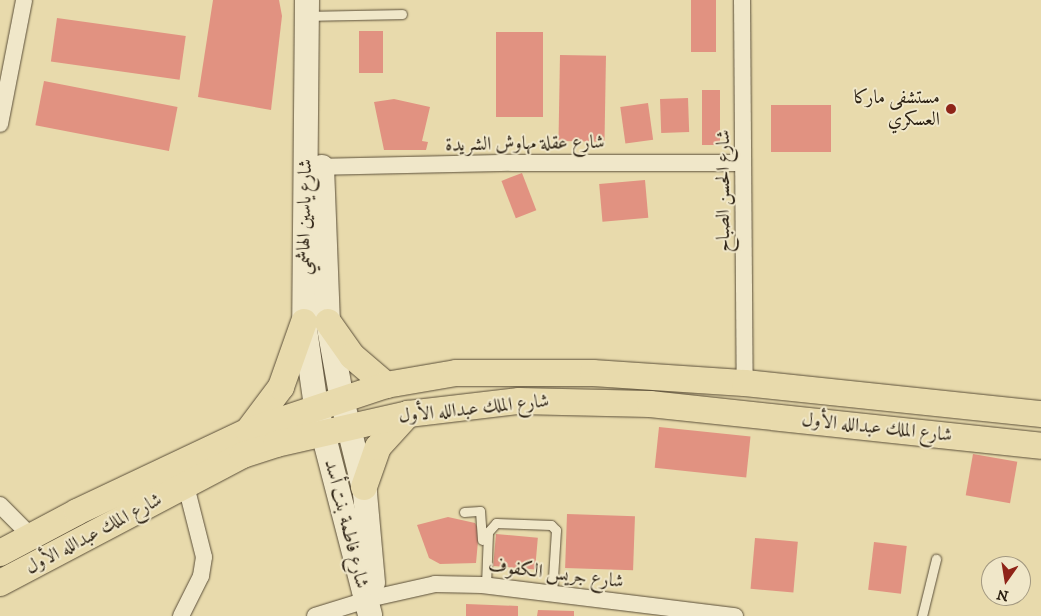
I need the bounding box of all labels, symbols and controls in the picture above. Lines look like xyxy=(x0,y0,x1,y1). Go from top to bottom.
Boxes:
place label: مستشفى ماركا العسكري xyxy=(854,87,940,131)
marker: مستشفى ماركا العسكري xyxy=(944,102,958,116)
street label: شارع الحسن الصباح xyxy=(713,130,735,252)
street label: شارع عقلة مهاوش الشريدة xyxy=(445,131,605,157)
street label: شارع ياسين الهاشمي xyxy=(293,159,317,275)
street label: شارع الملك عبدالله الأول xyxy=(398,390,550,428)
street label: شارع الملك عبدالله الأول xyxy=(801,409,953,447)
street label: شارع فاطمة بنت أسد xyxy=(319,457,373,591)
street label: شارع الملك عبدالله الأول xyxy=(22,488,166,580)
street label: شارع جريس الكفوف xyxy=(487,554,625,594)
north arrow xyxy=(981,556,1031,606)
text: N xyxy=(995,585,1010,605)

